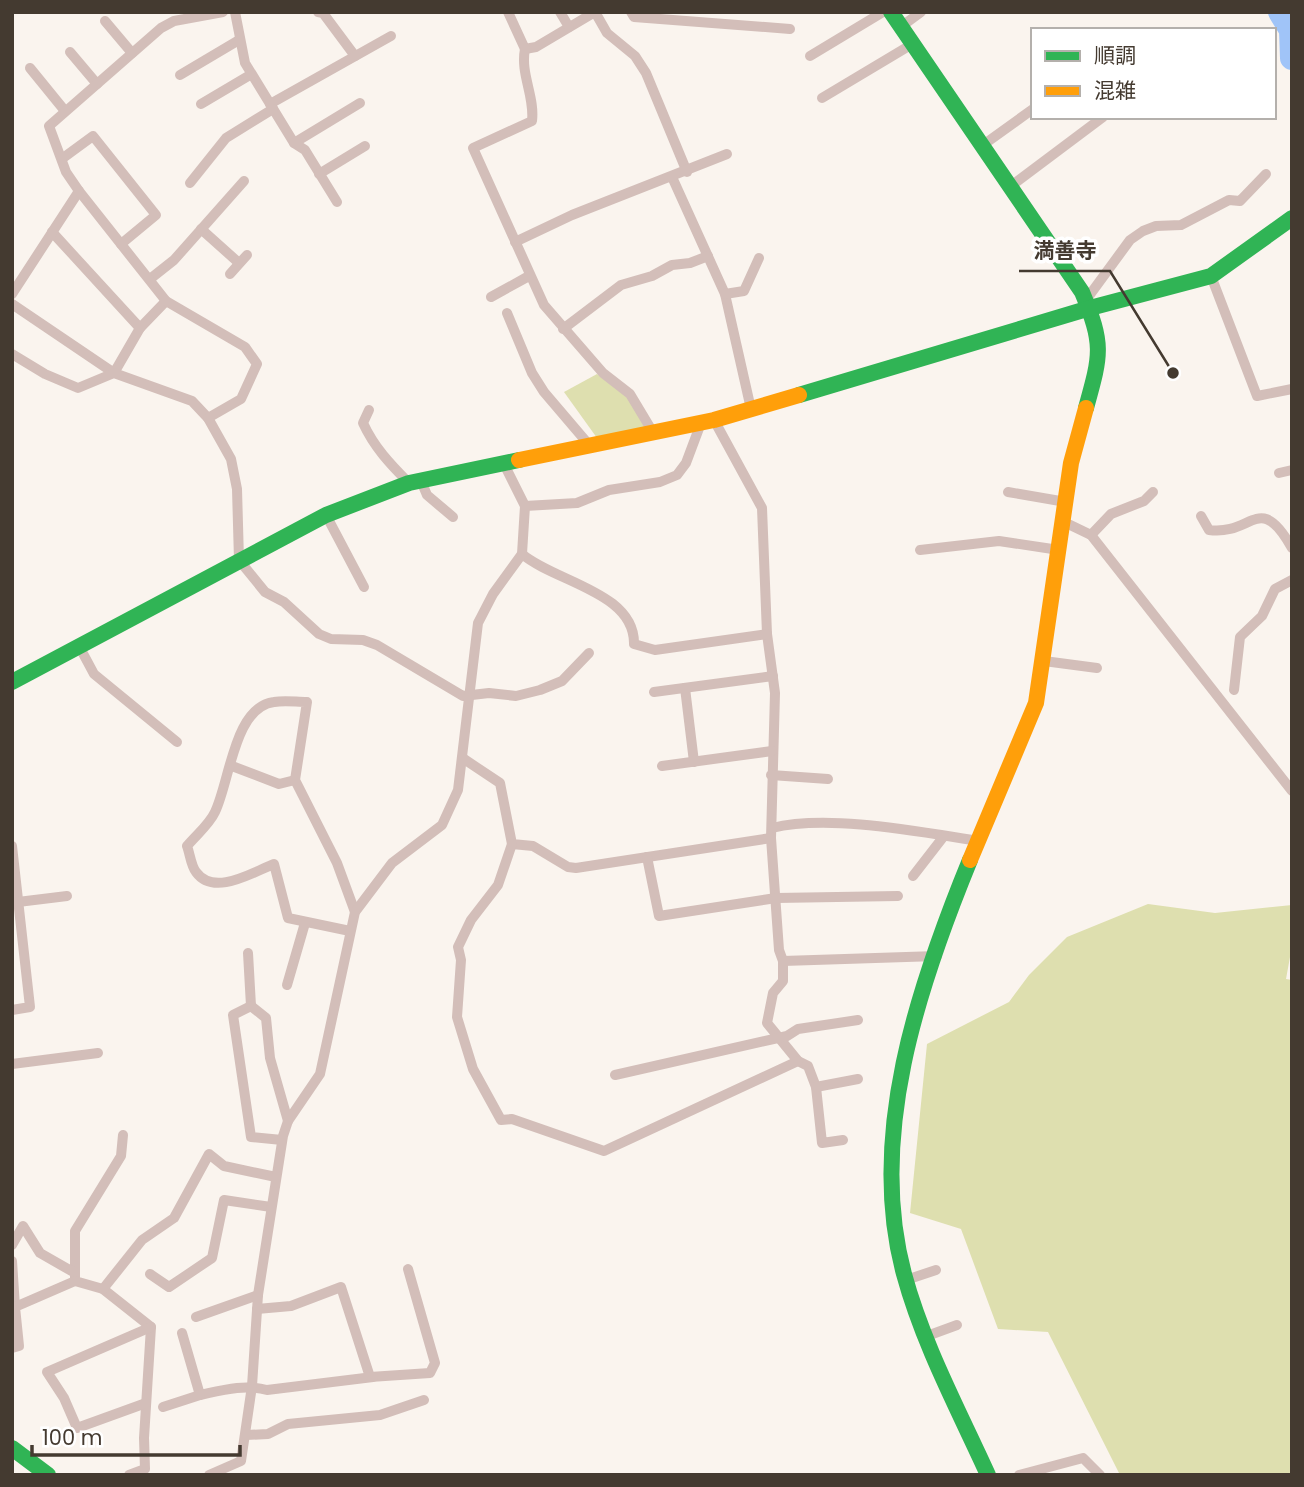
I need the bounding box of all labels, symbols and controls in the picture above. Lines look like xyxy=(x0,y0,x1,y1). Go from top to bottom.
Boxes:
legend xyxy=(1031,28,1276,119)
text: 順調 xyxy=(1094,41,1136,70)
text: 混雑 xyxy=(1094,76,1136,105)
callout: 満善寺 xyxy=(1019,229,1110,271)
text: 満善寺 xyxy=(1034,236,1097,265)
scale bar xyxy=(32,1414,240,1458)
text: 100 m xyxy=(42,1423,102,1452)

